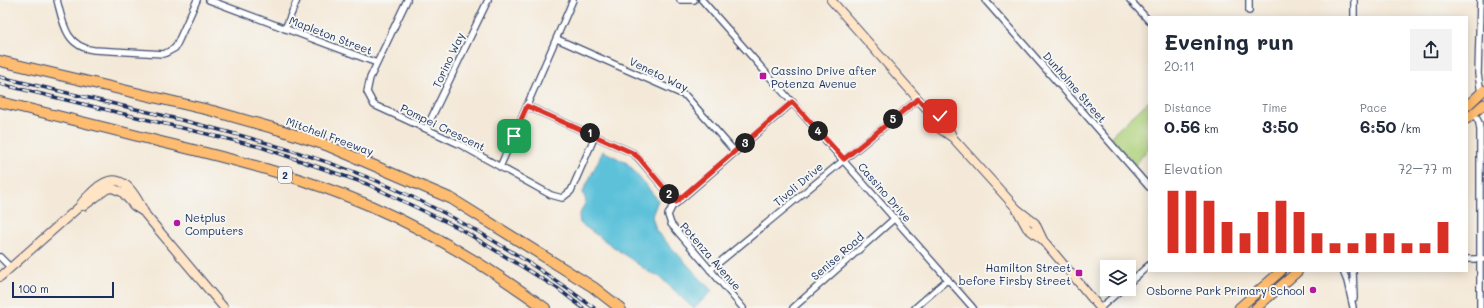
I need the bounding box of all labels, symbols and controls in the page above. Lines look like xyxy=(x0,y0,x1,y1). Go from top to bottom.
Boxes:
street label: Mapleton Street xyxy=(287,12,375,58)
text: Evening run xyxy=(1164,27,1294,56)
street label: Torino Way xyxy=(429,29,468,90)
button: share xyxy=(1410,29,1452,71)
street label: Dunholme Street xyxy=(1040,48,1110,126)
street label: Veneto Way xyxy=(627,53,691,95)
text: 20:11 xyxy=(1164,57,1195,74)
place label: Cassino Drive after Potenza Avenue xyxy=(771,63,877,91)
marker: Cassino Drive after Potenza Avenue xyxy=(758,71,768,81)
pin xyxy=(923,99,957,133)
street label: Pompei Crescent xyxy=(398,100,488,154)
text: Distance xyxy=(1164,100,1211,115)
text: Time xyxy=(1262,100,1287,115)
text: Pace xyxy=(1360,100,1387,115)
icon: check xyxy=(929,105,951,127)
pin: 5 xyxy=(883,109,903,129)
text: 5 xyxy=(890,111,896,126)
street label: Mitchell Freeway xyxy=(284,113,376,159)
text: 0.56 xyxy=(1164,115,1200,137)
text: 3:50 xyxy=(1262,115,1298,137)
text: 6:50 xyxy=(1360,115,1397,137)
pin xyxy=(497,119,531,153)
pin: 4 xyxy=(808,121,828,141)
text: km xyxy=(1200,121,1219,136)
text: /km xyxy=(1397,121,1420,136)
pin: 1 xyxy=(580,123,600,143)
text: 4 xyxy=(815,123,821,138)
icon: arrive xyxy=(503,125,525,147)
text: 1 xyxy=(588,125,592,140)
pin: 3 xyxy=(735,133,755,153)
text: 3 xyxy=(742,135,748,150)
street label: Tivoli Drive xyxy=(770,159,826,209)
street label: Cassino Drive xyxy=(855,159,915,225)
text: Elevation xyxy=(1164,160,1222,177)
text: 72–77 m xyxy=(1398,160,1452,177)
road number: 2 xyxy=(278,167,292,183)
pin: 2 xyxy=(659,184,679,204)
text: 2 xyxy=(666,186,672,201)
place label: Netplus Computers xyxy=(185,210,243,238)
marker: Netplus Computers xyxy=(172,218,182,228)
street label: Potenza Avenue xyxy=(677,219,745,293)
street label: Senise Road xyxy=(807,229,867,283)
place label: Hamilton Street before Firsby Street xyxy=(959,260,1071,288)
map controls xyxy=(1100,260,1136,296)
button: layers xyxy=(1100,260,1136,296)
marker: Hamilton Street before Firsby Street xyxy=(1074,268,1084,278)
scale bar xyxy=(12,280,114,299)
text: 100 m xyxy=(18,281,49,296)
place label: Osborne Park Primary School xyxy=(1146,283,1305,298)
marker: Osborne Park Primary School xyxy=(1308,285,1318,295)

